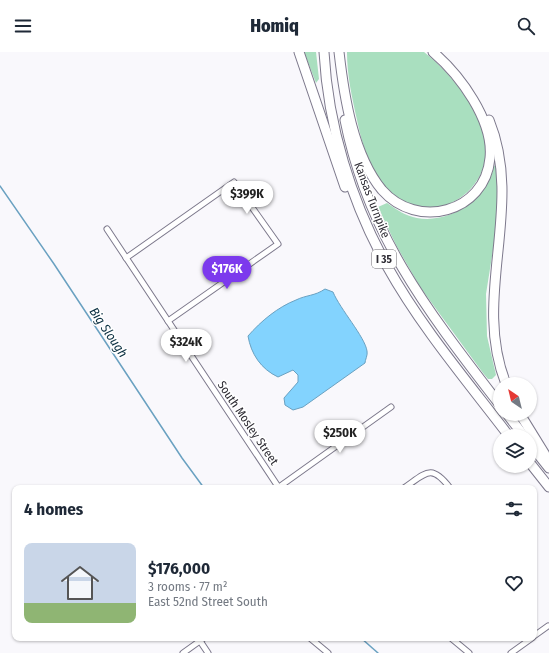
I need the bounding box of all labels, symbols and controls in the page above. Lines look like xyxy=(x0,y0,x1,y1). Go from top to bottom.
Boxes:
icon: menu xyxy=(12,15,34,37)
text: Homiq xyxy=(250,15,299,37)
icon: search xyxy=(515,15,537,37)
street label: Kansas Turnpike xyxy=(351,160,393,240)
pin: $399K xyxy=(219,181,275,215)
text: $399K xyxy=(230,186,264,201)
road number: I 35 xyxy=(372,250,396,268)
pin: $176K xyxy=(199,256,255,290)
text: $176K xyxy=(211,261,243,276)
water label: Big Slough xyxy=(86,304,131,360)
pin: $324K xyxy=(158,329,214,363)
text: $324K xyxy=(170,334,202,349)
north arrow xyxy=(493,377,537,421)
map controls xyxy=(493,377,537,473)
street label: South Mosley Street xyxy=(215,378,281,468)
pin: $250K xyxy=(312,420,368,454)
text: $250K xyxy=(323,425,357,440)
button: layers xyxy=(493,429,537,473)
icon: filters xyxy=(503,498,525,520)
text: 4 homes xyxy=(24,499,83,520)
text: $176,000 xyxy=(148,558,210,579)
icon: home xyxy=(56,559,104,607)
icon: heart xyxy=(503,572,525,594)
text: 3 rooms · 77 m² xyxy=(148,579,227,594)
text: East 52nd Street South xyxy=(148,594,268,609)

